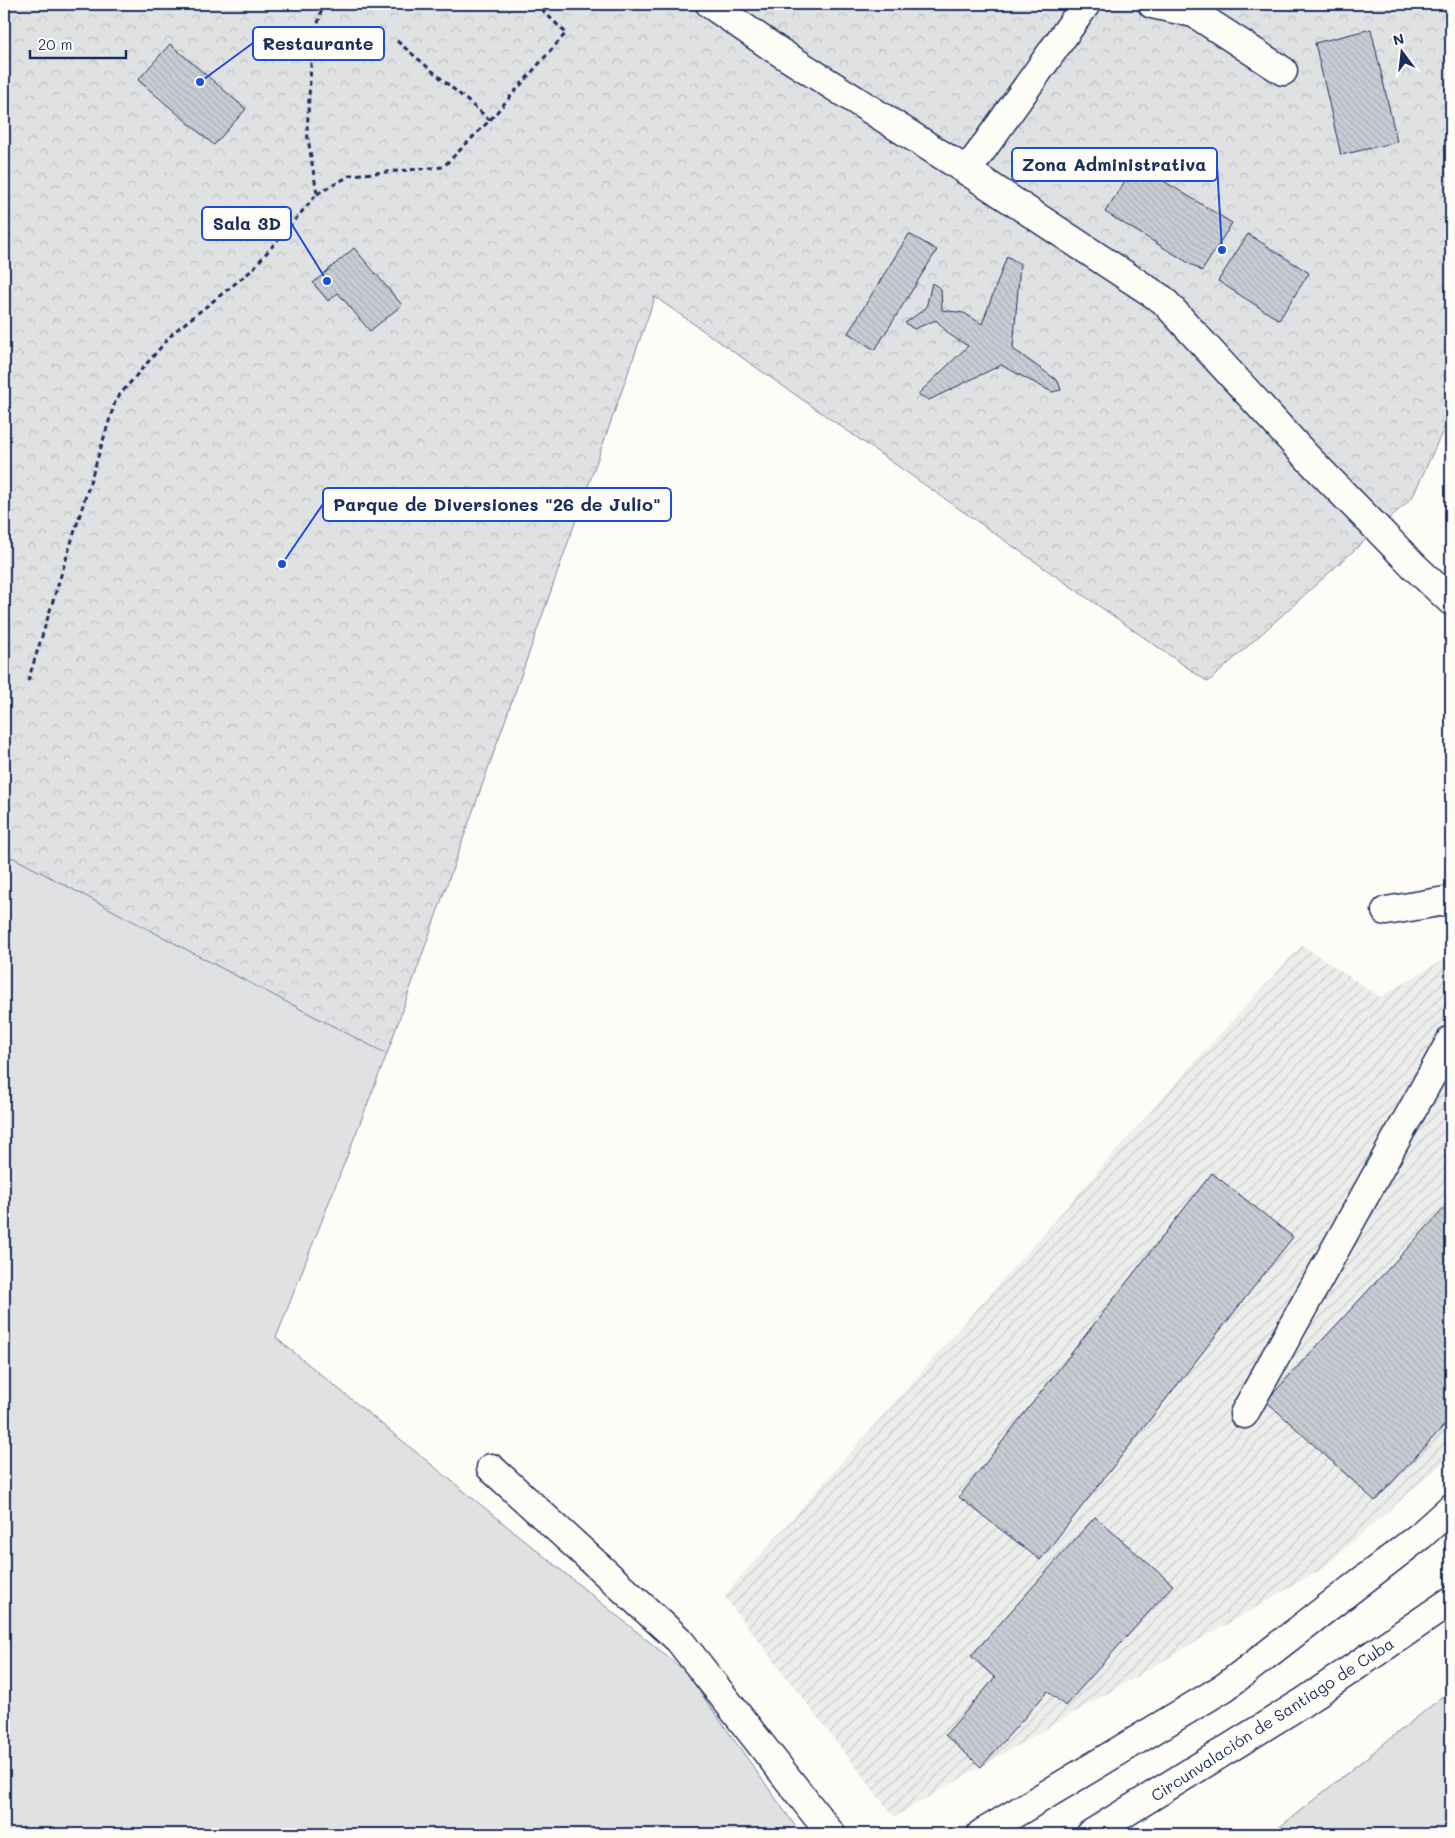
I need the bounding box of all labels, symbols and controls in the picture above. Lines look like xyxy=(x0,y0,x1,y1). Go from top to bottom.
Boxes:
callout: Restaurante xyxy=(253,27,384,60)
scale bar xyxy=(30,28,126,60)
north arrow xyxy=(1378,28,1428,78)
text: N xyxy=(1391,28,1406,50)
text: Restaurante xyxy=(262,31,374,55)
text: 20 m xyxy=(38,34,72,54)
callout: Zona Administrativa xyxy=(1012,148,1217,181)
text: Zona Administrativa xyxy=(1022,152,1206,176)
callout: Sala 3D xyxy=(202,207,291,240)
text: Sala 3D xyxy=(213,211,281,235)
callout: Parque de Diversiones "26 de Julio" xyxy=(323,488,671,521)
text: Parque de Diversiones "26 de Julio" xyxy=(333,492,661,516)
street label: Circunvalación de Santiago de Cuba xyxy=(1146,1632,1398,1806)

